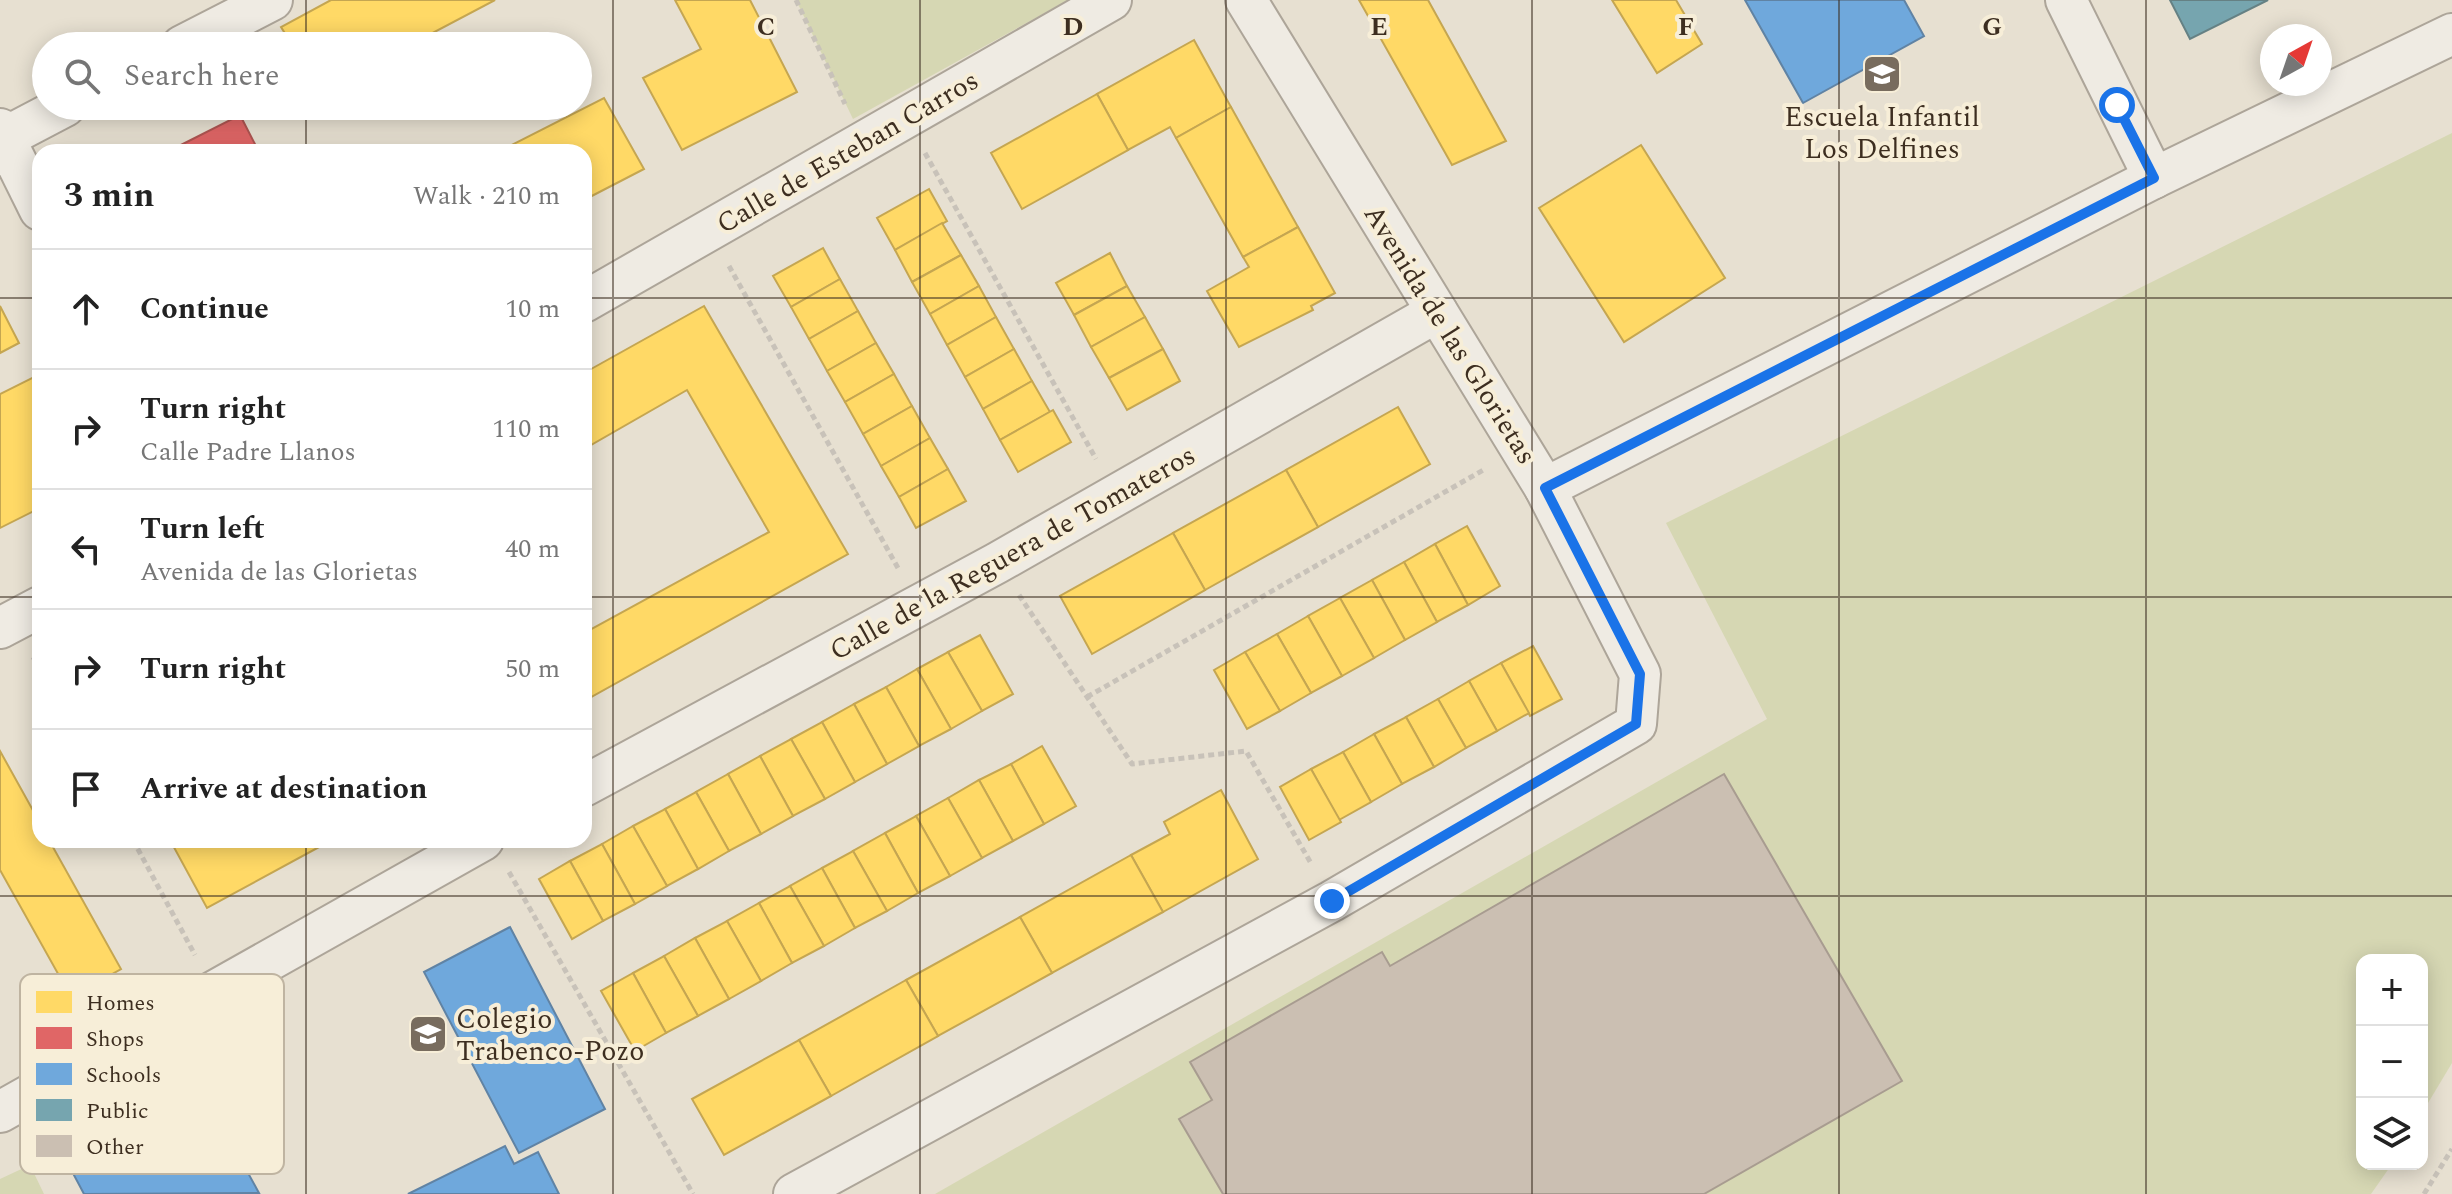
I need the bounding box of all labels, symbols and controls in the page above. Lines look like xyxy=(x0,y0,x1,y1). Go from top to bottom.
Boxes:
text: C xyxy=(757,7,775,47)
text: D xyxy=(1063,7,1083,47)
text: E xyxy=(1370,7,1388,47)
text: F xyxy=(1678,7,1694,47)
text: G xyxy=(1982,7,2002,47)
north arrow xyxy=(2260,24,2332,96)
search box xyxy=(32,32,592,120)
text: Search here xyxy=(124,53,280,99)
school or university icon: Escuela Infantil Los Delfines xyxy=(1861,53,1903,95)
icon: search xyxy=(60,54,104,98)
street label: Calle de Esteban Carros xyxy=(708,59,987,245)
route start xyxy=(2099,87,2135,123)
place label: Escuela Infantil Los Delfines xyxy=(1784,96,1980,171)
text: 3 min xyxy=(64,170,154,222)
text: Walk · 210 m xyxy=(413,176,560,216)
street label: Avenida de las Glorietas xyxy=(1352,196,1547,473)
text: Continue xyxy=(140,286,269,332)
icon: ahead xyxy=(64,287,108,331)
text: 10 m xyxy=(505,289,560,329)
text: Turn right xyxy=(140,386,286,432)
icon: right xyxy=(64,407,108,451)
text: 110 m xyxy=(492,409,560,449)
text: Calle Padre Llanos xyxy=(140,432,356,472)
street label: Calle de la Reguera de Tomateros xyxy=(822,434,1204,672)
text: Turn left xyxy=(140,506,265,552)
icon: left xyxy=(64,527,108,571)
text: 40 m xyxy=(505,529,560,569)
text: Avenida de las Glorietas xyxy=(140,552,418,592)
text: Turn right xyxy=(140,646,286,692)
icon: right xyxy=(64,647,108,691)
text: 50 m xyxy=(505,649,560,689)
text: Arrive at destination xyxy=(140,766,427,812)
icon: arrive xyxy=(64,767,108,811)
route end xyxy=(1314,883,1350,919)
map controls xyxy=(2356,954,2428,1170)
button: + xyxy=(2356,954,2428,1026)
legend xyxy=(20,974,284,1174)
text: Homes xyxy=(86,987,155,1020)
place label: Colegio Trabenco-Pozo xyxy=(456,998,644,1073)
school or university icon: Colegio Trabenco-Pozo xyxy=(407,1013,449,1055)
text: Shops xyxy=(86,1023,144,1056)
button: − xyxy=(2356,1026,2428,1098)
text: Schools xyxy=(86,1059,161,1092)
text: Public xyxy=(86,1095,149,1128)
button: layers xyxy=(2356,1098,2428,1170)
text: Other xyxy=(86,1131,144,1164)

